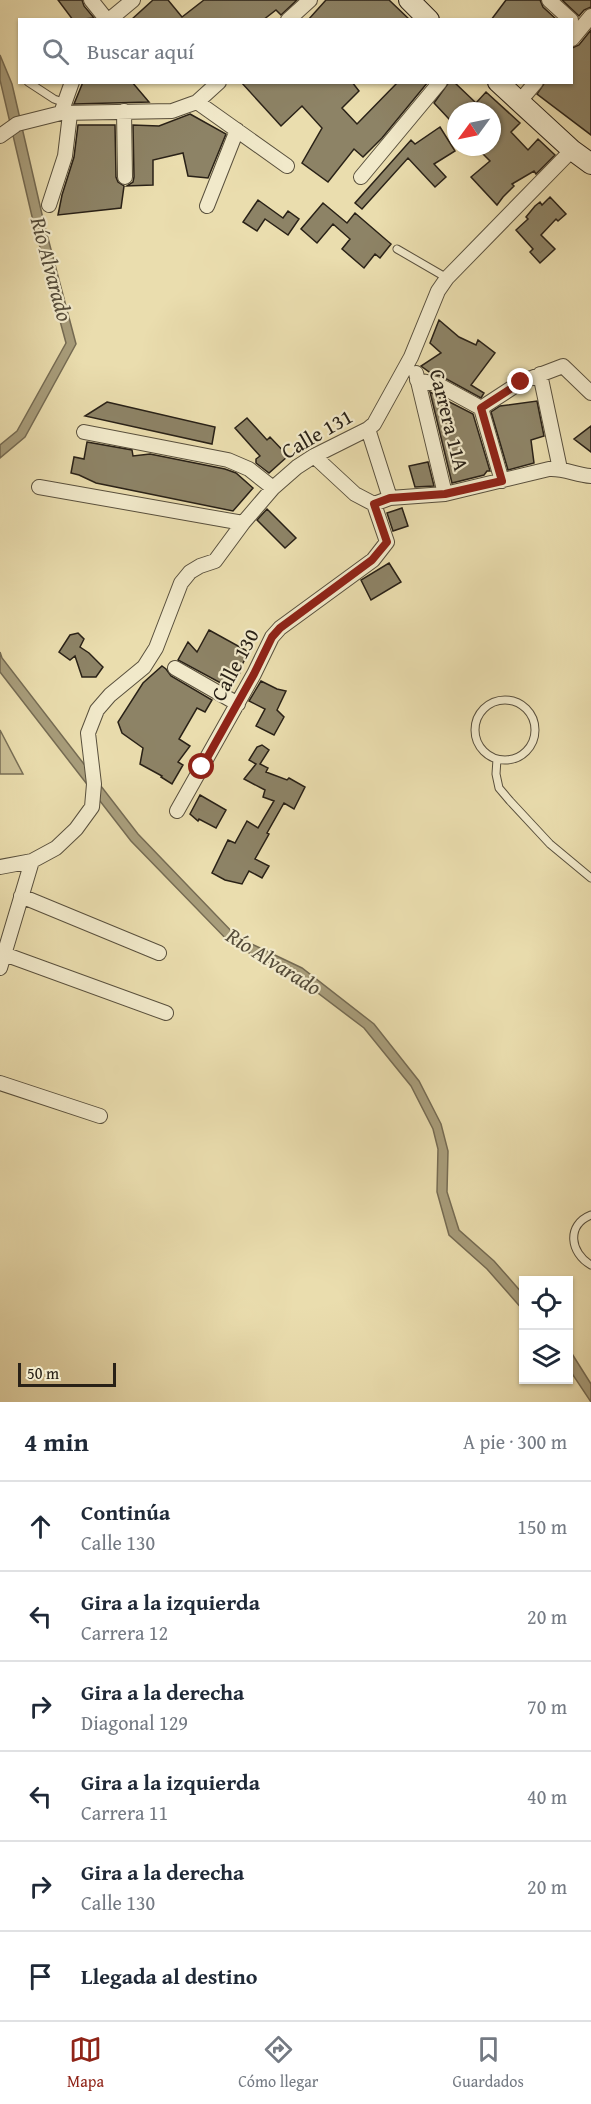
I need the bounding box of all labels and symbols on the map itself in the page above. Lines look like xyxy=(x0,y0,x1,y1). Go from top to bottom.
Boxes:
north arrow xyxy=(447,102,501,156)
water label: Río Alvarado xyxy=(22,212,81,325)
street label: Carrera 11A xyxy=(422,366,477,474)
route end xyxy=(507,368,533,394)
street label: Calle 131 xyxy=(275,401,358,466)
street label: Calle 130 xyxy=(203,623,267,706)
route start xyxy=(188,753,214,779)
water label: Río Alvarado xyxy=(219,919,328,1003)
scale bar xyxy=(18,1360,116,1388)

